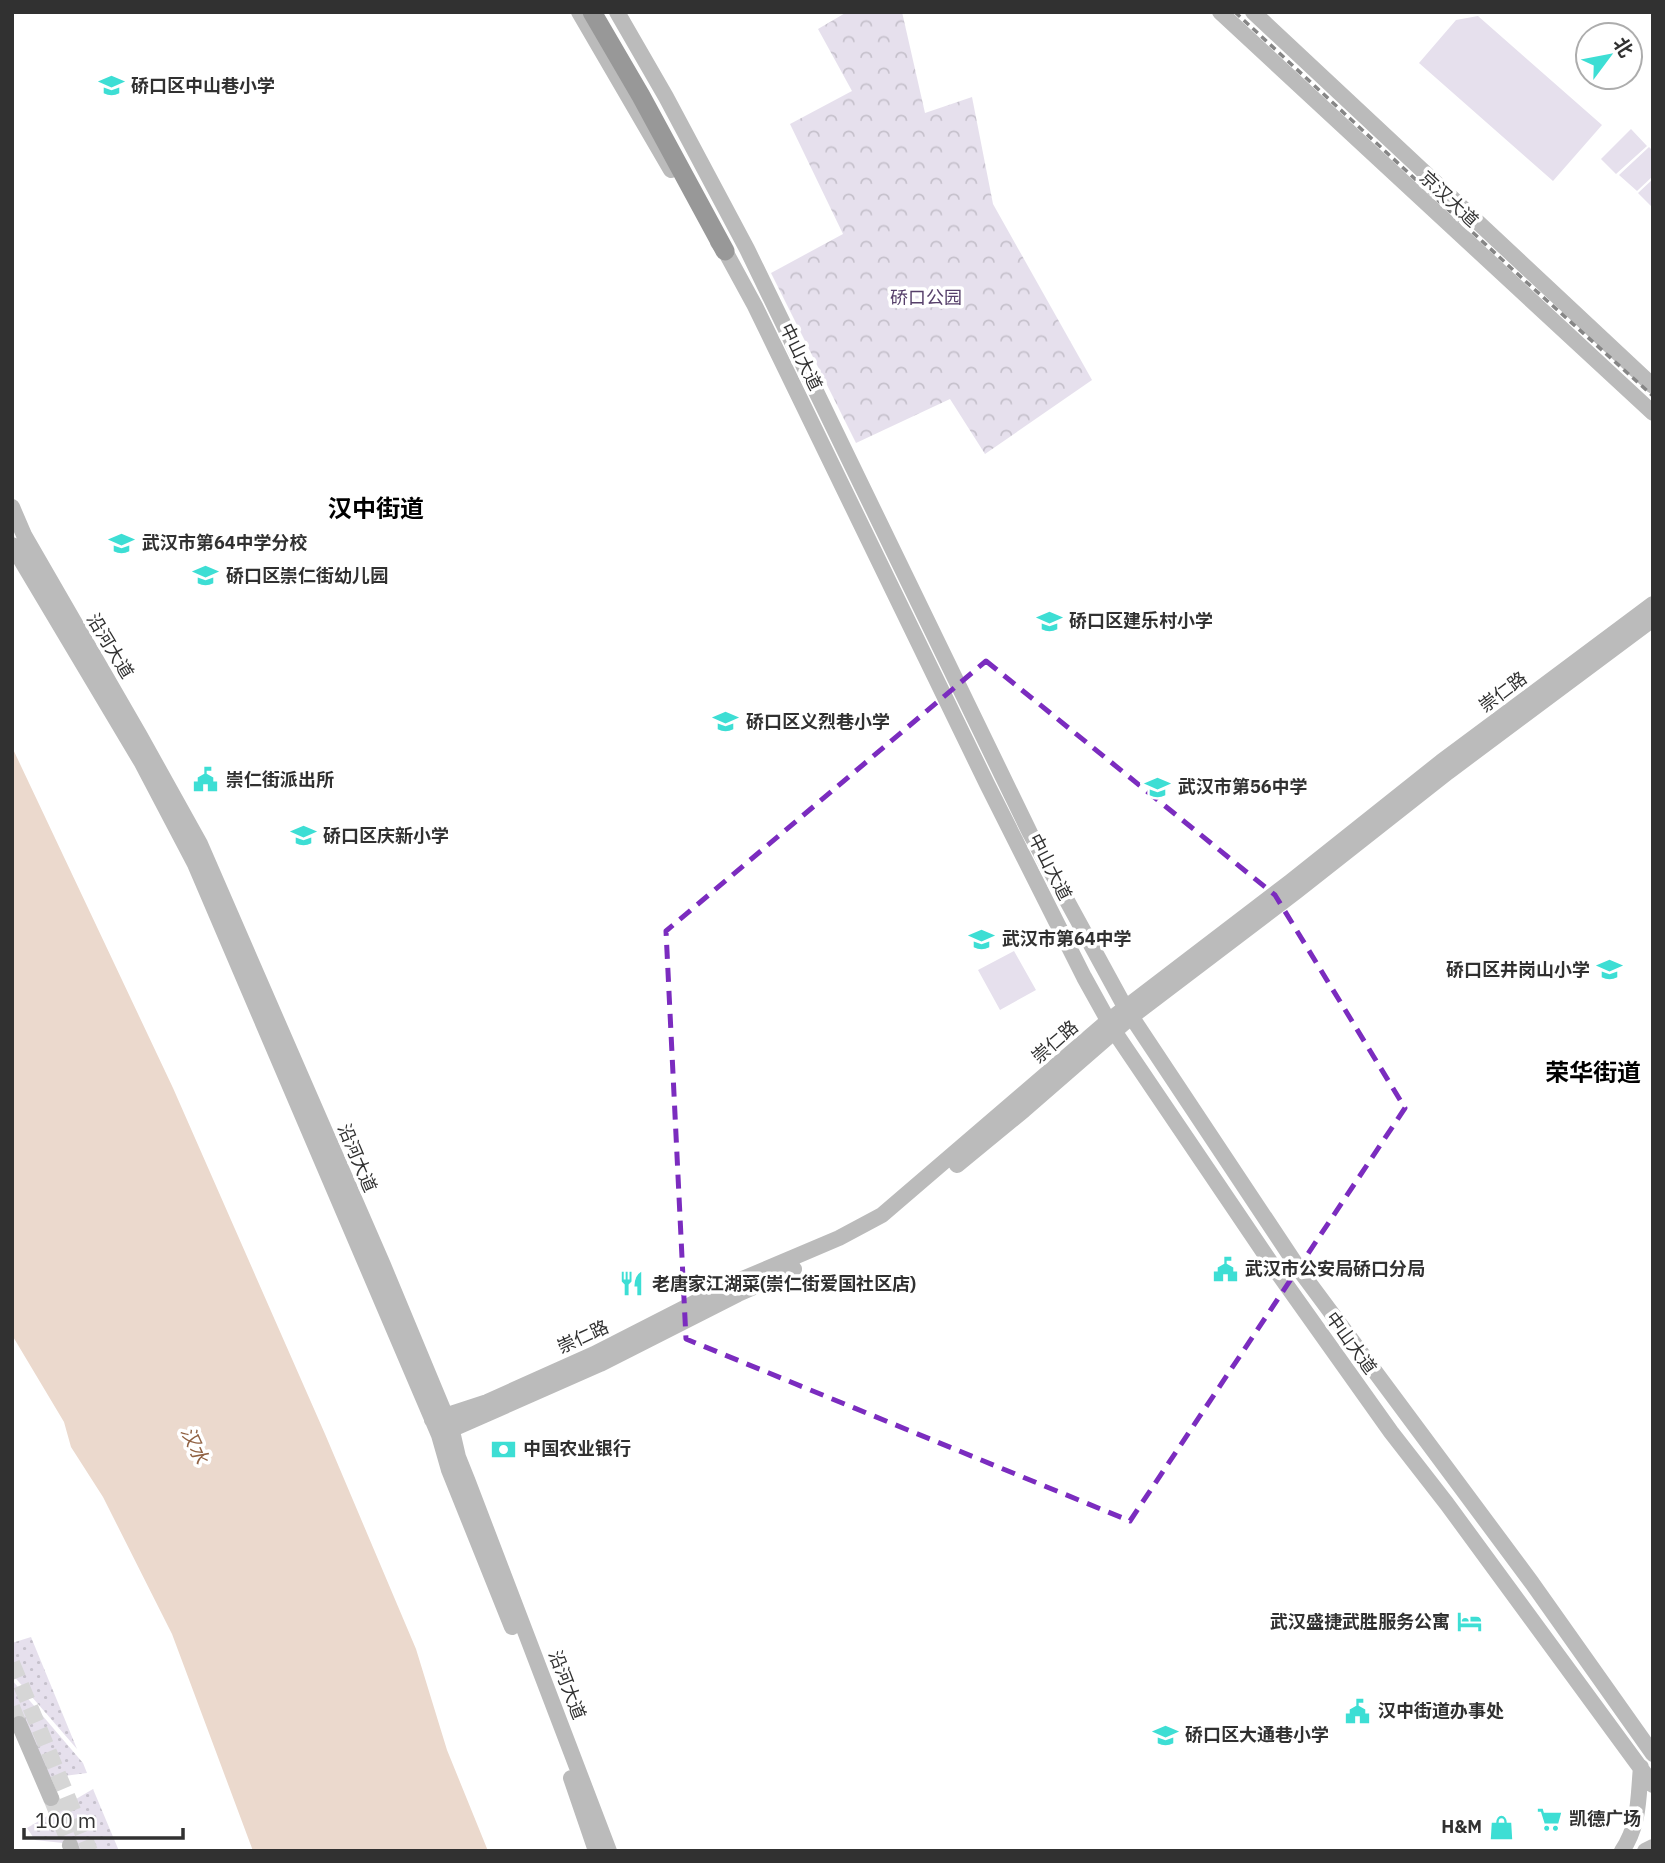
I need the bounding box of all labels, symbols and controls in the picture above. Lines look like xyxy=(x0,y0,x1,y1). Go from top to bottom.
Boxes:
north arrow xyxy=(1574,21,1644,91)
text: 北 xyxy=(1608,33,1639,61)
school or university icon: 硚口区中山巷小学 xyxy=(97,72,125,100)
place label: 硚口区中山巷小学 xyxy=(131,74,275,97)
street label: 京汉大道 xyxy=(1415,166,1484,232)
park label: 硚口公园 xyxy=(890,286,962,309)
street label: 中山大道 xyxy=(775,319,828,394)
district label: 汉中街道 xyxy=(328,492,424,524)
school or university icon: 武汉市第64中学分校 xyxy=(108,529,136,557)
place label: 武汉市第64中学分校 xyxy=(142,531,308,554)
school or university icon: 硚口区崇仁街幼儿园 xyxy=(192,562,220,590)
place label: 硚口区崇仁街幼儿园 xyxy=(226,564,388,587)
school or university icon: 硚口区建乐村小学 xyxy=(1035,607,1063,635)
street label: 沿河大道 xyxy=(82,609,139,683)
place label: 硚口区建乐村小学 xyxy=(1069,609,1213,632)
street label: 崇仁路 xyxy=(1474,666,1531,717)
school or university icon: 硚口区义烈巷小学 xyxy=(712,708,740,736)
place label: 硚口区义烈巷小学 xyxy=(746,710,890,733)
public building icon: 崇仁街派出所 xyxy=(192,766,220,794)
place label: 崇仁街派出所 xyxy=(226,768,334,791)
school or university icon: 武汉市第56中学 xyxy=(1144,773,1172,801)
place label: 武汉市第56中学 xyxy=(1178,775,1308,798)
school or university icon: 硚口区庆新小学 xyxy=(289,822,317,850)
place label: 硚口区庆新小学 xyxy=(323,824,449,847)
street label: 中山大道 xyxy=(1024,829,1077,904)
school or university icon: 武汉市第64中学 xyxy=(968,925,996,953)
place label: 武汉市第64中学 xyxy=(1002,927,1132,950)
school or university icon: 硚口区井岗山小学 xyxy=(1596,956,1624,984)
place label: 硚口区井岗山小学 xyxy=(1446,958,1590,981)
street label: 崇仁路 xyxy=(1027,1015,1083,1068)
district label: 荣华街道 xyxy=(1545,1056,1641,1088)
street label: 沿河大道 xyxy=(333,1120,382,1195)
public building icon: 武汉市公安局硚口分局 xyxy=(1211,1255,1239,1283)
place label: 武汉市公安局硚口分局 xyxy=(1245,1257,1425,1280)
restaurant icon: 老唐家江湖菜(崇仁街爱国社区店) xyxy=(618,1270,646,1298)
place label: 老唐家江湖菜(崇仁街爱国社区店) xyxy=(652,1272,916,1295)
street label: 中山大道 xyxy=(1321,1307,1382,1379)
street label: 崇仁路 xyxy=(553,1315,612,1358)
water label: 汉水 xyxy=(176,1423,214,1468)
bank icon: 中国农业银行 xyxy=(489,1435,517,1463)
place label: 中国农业银行 xyxy=(523,1437,631,1460)
hotel icon: 武汉盛捷武胜服务公寓 xyxy=(1456,1608,1484,1636)
place label: 武汉盛捷武胜服务公寓 xyxy=(1270,1610,1450,1633)
street label: 沿河大道 xyxy=(544,1647,591,1723)
public building icon: 汉中街道办事处 xyxy=(1344,1697,1372,1725)
place label: 汉中街道办事处 xyxy=(1378,1699,1504,1722)
school or university icon: 硚口区大通巷小学 xyxy=(1151,1721,1179,1749)
place label: 硚口区大通巷小学 xyxy=(1185,1723,1329,1746)
scale bar xyxy=(24,1797,184,1841)
supermarket icon: 凯德广场 xyxy=(1535,1805,1563,1833)
text: 100 m xyxy=(35,1806,96,1834)
place label: 凯德广场 xyxy=(1569,1807,1641,1830)
shop icon: H&M xyxy=(1488,1813,1516,1841)
place label: H&M xyxy=(1441,1815,1482,1838)

